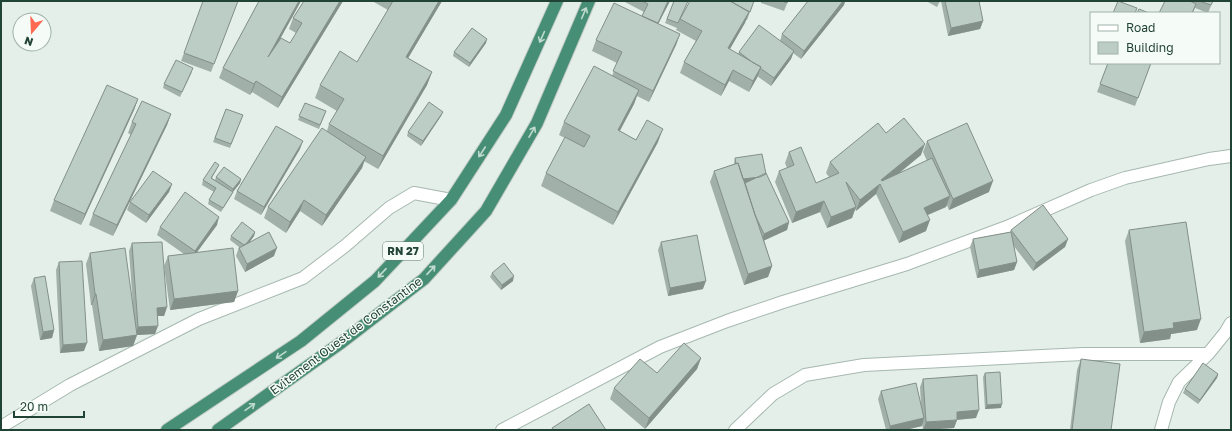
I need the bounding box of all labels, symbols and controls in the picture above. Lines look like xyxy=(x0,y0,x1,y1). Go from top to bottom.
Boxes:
one-way arrow xyxy=(581,7,588,19)
north arrow xyxy=(12,12,52,52)
legend xyxy=(1090,12,1220,64)
text: Road xyxy=(1126,20,1155,35)
one-way arrow xyxy=(537,30,545,42)
text: N xyxy=(23,34,35,49)
text: Building xyxy=(1126,40,1174,55)
one-way arrow xyxy=(528,126,536,138)
one-way arrow xyxy=(478,146,486,158)
road number: RN 27 xyxy=(383,242,423,260)
one-way arrow xyxy=(427,265,436,275)
one-way arrow xyxy=(377,268,387,278)
street label: Evitement Ouest de Constantine xyxy=(267,273,425,398)
one-way arrow xyxy=(276,351,287,359)
scale bar xyxy=(14,393,84,419)
text: 20 m xyxy=(20,399,48,414)
one-way arrow xyxy=(244,403,255,412)

